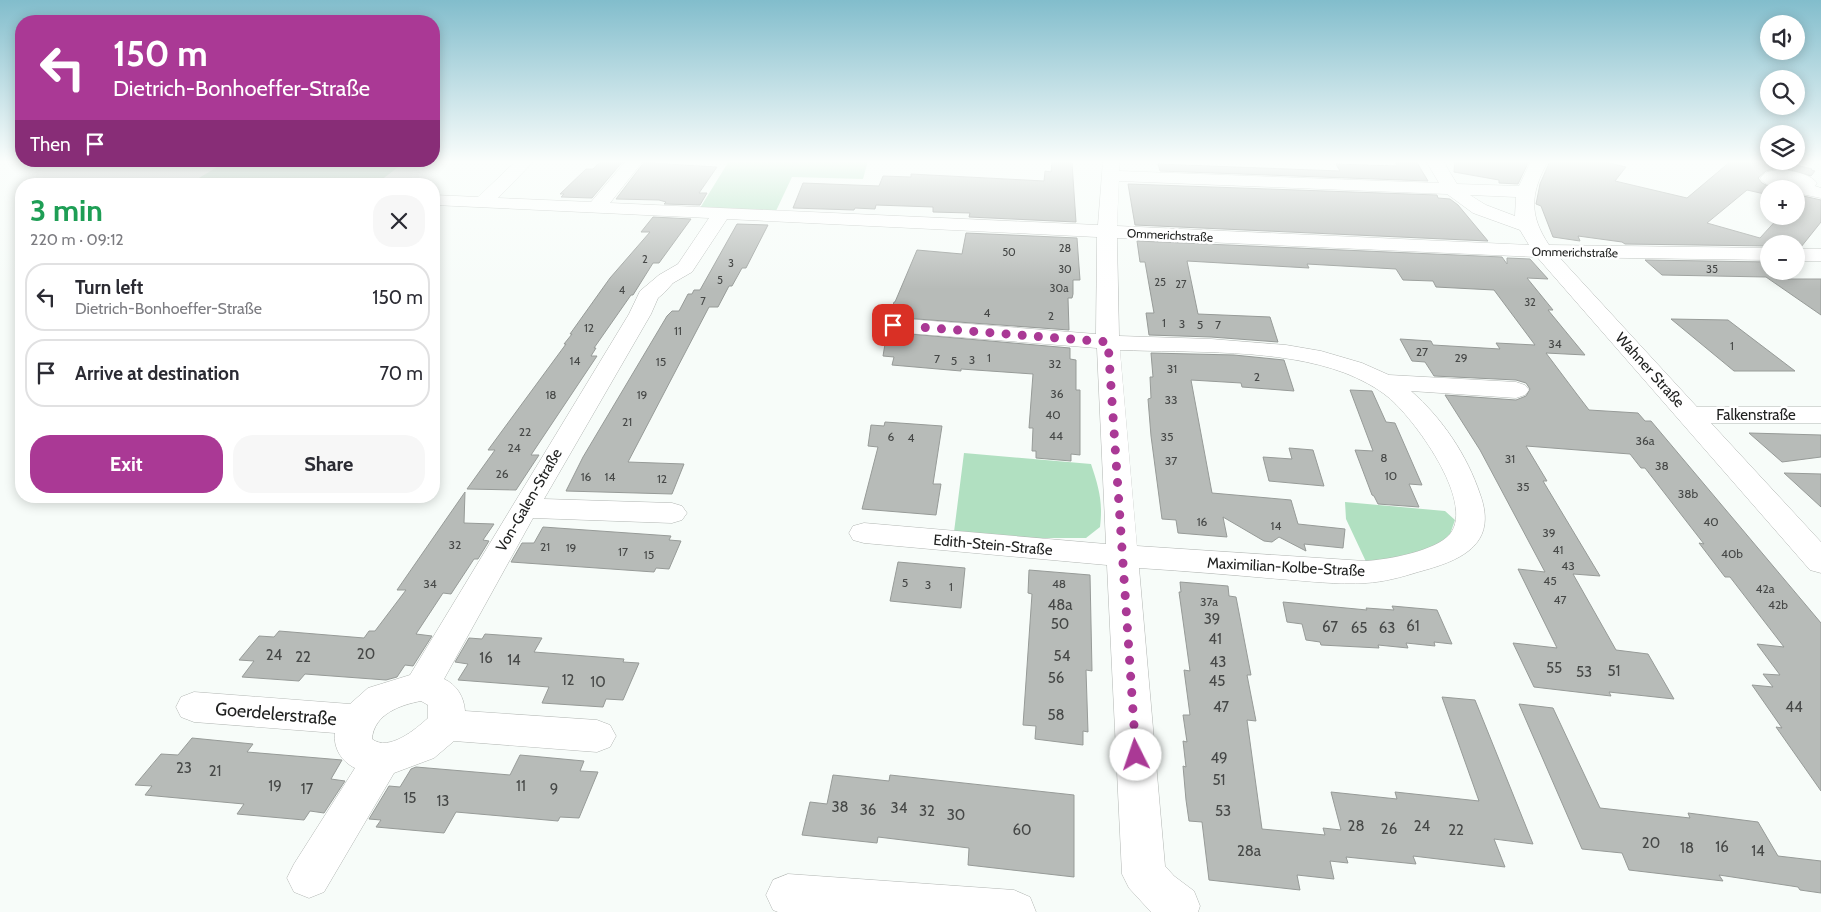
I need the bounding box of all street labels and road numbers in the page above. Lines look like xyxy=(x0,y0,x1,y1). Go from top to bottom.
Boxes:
street label: Ommerichstraße xyxy=(1127,225,1213,245)
street label: Ommerichstraße xyxy=(1532,244,1618,260)
street label: Wahner Straße xyxy=(1612,329,1689,411)
street label: Falkenstraße xyxy=(1716,406,1796,424)
street label: Von-Galen-Straße xyxy=(492,445,566,555)
street label: Edith-Stein-Straße xyxy=(933,531,1054,559)
street label: Maximilian-Kolbe-Straße xyxy=(1207,554,1366,580)
street label: Goerdelerstraße xyxy=(214,698,338,730)

